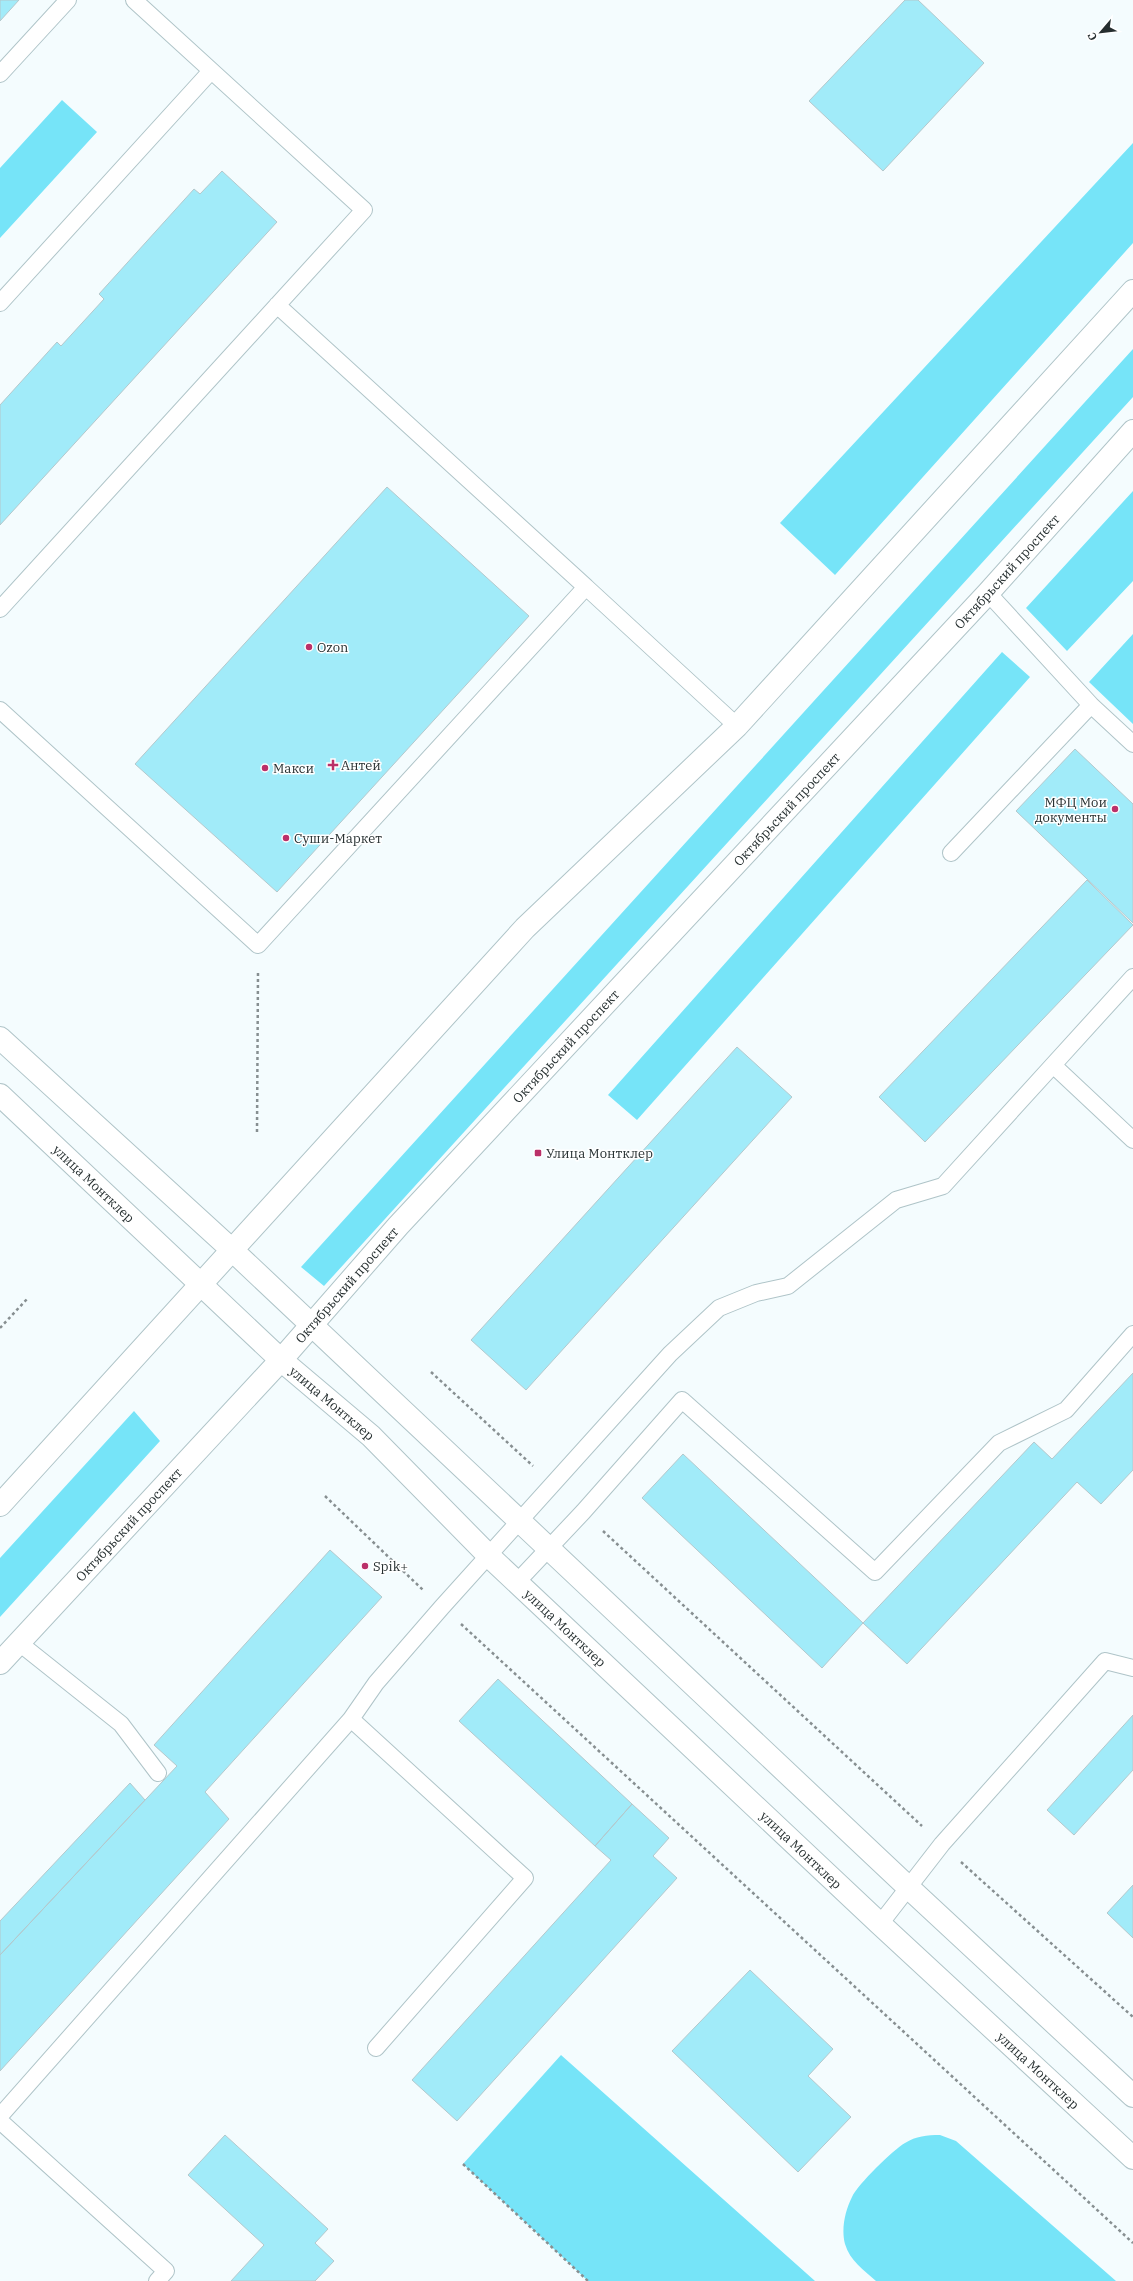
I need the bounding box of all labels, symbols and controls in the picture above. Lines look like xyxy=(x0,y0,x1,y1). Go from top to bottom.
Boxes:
north arrow xyxy=(1081,12,1121,52)
text: С xyxy=(1084,30,1100,43)
street label: Октябрьский проспект xyxy=(951,511,1064,633)
place label: Ozon xyxy=(317,639,348,656)
marker: Ozon xyxy=(304,642,314,652)
street label: Октябрьский проспект xyxy=(730,749,844,870)
place label: Антей xyxy=(341,757,381,774)
place label: Макси xyxy=(273,760,314,777)
marker: Антей xyxy=(328,760,338,770)
marker: Макси xyxy=(260,763,270,773)
place label: МФЦ Мои документы xyxy=(1035,794,1107,826)
marker: МФЦ Мои документы xyxy=(1110,804,1120,814)
place label: Суши-Маркет xyxy=(294,830,382,847)
marker: Суши-Маркет xyxy=(281,833,291,843)
street label: Октябрьский проспект xyxy=(509,986,623,1107)
street label: улица Монтклер xyxy=(49,1141,138,1227)
place label: Улица Монтклер xyxy=(546,1145,653,1162)
marker: Улица Монтклер xyxy=(533,1148,543,1158)
street label: Октябрьский проспект xyxy=(292,1223,402,1347)
street label: улица Монтклер xyxy=(286,1363,378,1444)
street label: Октябрьский проспект xyxy=(72,1464,186,1585)
place label: Spik+ xyxy=(373,1558,408,1575)
marker: Spik+ xyxy=(360,1561,370,1571)
street label: улица Монтклер xyxy=(520,1586,609,1671)
street label: улица Монтклер xyxy=(756,1808,845,1893)
street label: улица Монтклер xyxy=(993,2029,1083,2113)

